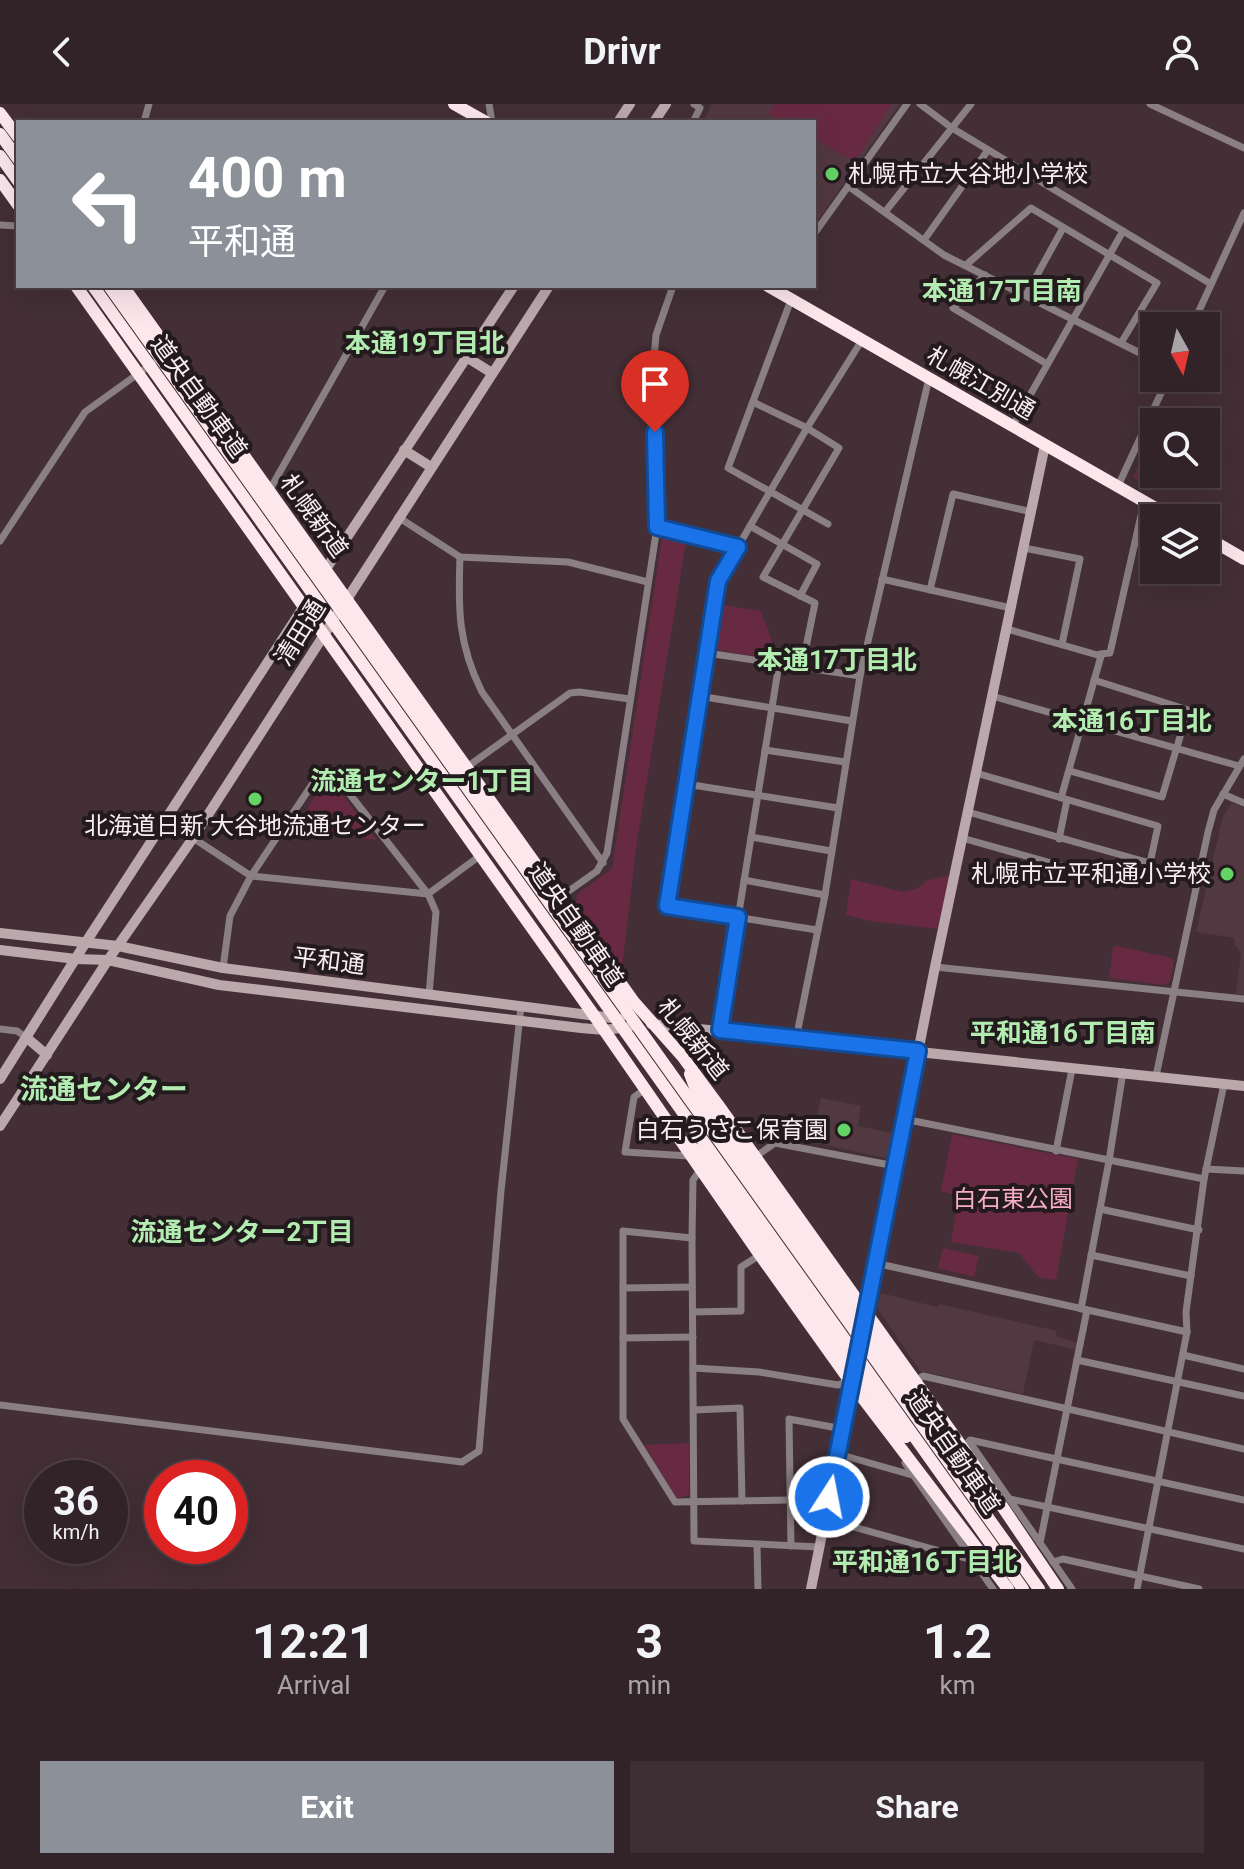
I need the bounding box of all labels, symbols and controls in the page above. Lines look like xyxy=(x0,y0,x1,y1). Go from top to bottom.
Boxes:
icon: back xyxy=(40,30,84,74)
icon: person xyxy=(1160,30,1204,74)
text: Drivr xyxy=(583,31,661,73)
text: 400 m xyxy=(188,145,347,211)
icon: left xyxy=(56,152,160,256)
place label: 札幌市立大谷地小学校 xyxy=(848,160,1088,188)
marker: 札幌市立大谷地小学校 xyxy=(823,165,841,183)
text: 平和通 xyxy=(188,221,296,263)
district label: 本通17丁目南 xyxy=(922,276,1082,306)
north arrow xyxy=(1140,312,1220,392)
map controls xyxy=(1140,312,1220,584)
district label: 本通19丁目北 xyxy=(345,328,505,358)
street label: 道央自動車道 xyxy=(145,331,253,463)
street label: 札幌江別通 xyxy=(922,341,1040,425)
pin xyxy=(621,350,689,432)
icon: arrive xyxy=(633,362,677,406)
button: search xyxy=(1140,408,1220,488)
street label: 札幌新道 xyxy=(274,469,354,563)
button: layers xyxy=(1140,504,1220,584)
street label: 清田通 xyxy=(269,595,331,671)
district label: 本通17丁目北 xyxy=(757,645,917,675)
district label: 本通16丁目北 xyxy=(1052,706,1212,736)
district label: 流通センター1丁目 xyxy=(311,766,533,796)
marker: 北海道日新 大谷地流通センター xyxy=(246,790,264,808)
place label: 北海道日新 大谷地流通センター xyxy=(84,812,426,840)
street label: 道央自動車道 xyxy=(523,858,629,992)
place label: 札幌市立平和通小学校 xyxy=(971,860,1211,888)
marker: 札幌市立平和通小学校 xyxy=(1218,865,1236,883)
street label: 平和通 xyxy=(292,943,366,979)
street label: 札幌新道 xyxy=(652,993,734,1085)
district label: 平和通16丁目南 xyxy=(970,1018,1156,1048)
district label: 流通センター xyxy=(20,1073,188,1106)
place label: 白石うさこ保育園 xyxy=(636,1116,828,1144)
marker: 白石うさこ保育園 xyxy=(835,1121,853,1139)
park label: 白石東公園 xyxy=(953,1185,1073,1213)
district label: 流通センター2丁目 xyxy=(131,1217,353,1247)
street label: 道央自動車道 xyxy=(900,1385,1006,1519)
position arrow xyxy=(787,1455,871,1539)
speed limit sign: 40 xyxy=(144,1460,248,1564)
text: 36 xyxy=(53,1478,99,1525)
text: km/h xyxy=(53,1520,99,1544)
district label: 平和通16丁目北 xyxy=(832,1547,1018,1577)
text: 12:21 xyxy=(252,1613,376,1670)
text: 3 xyxy=(636,1613,663,1670)
text: 1.2 xyxy=(923,1613,992,1670)
text: Arrival xyxy=(277,1670,351,1700)
text: min xyxy=(628,1670,671,1700)
text: km xyxy=(940,1670,976,1700)
button: Exit xyxy=(40,1761,614,1853)
button: Share xyxy=(630,1761,1204,1853)

